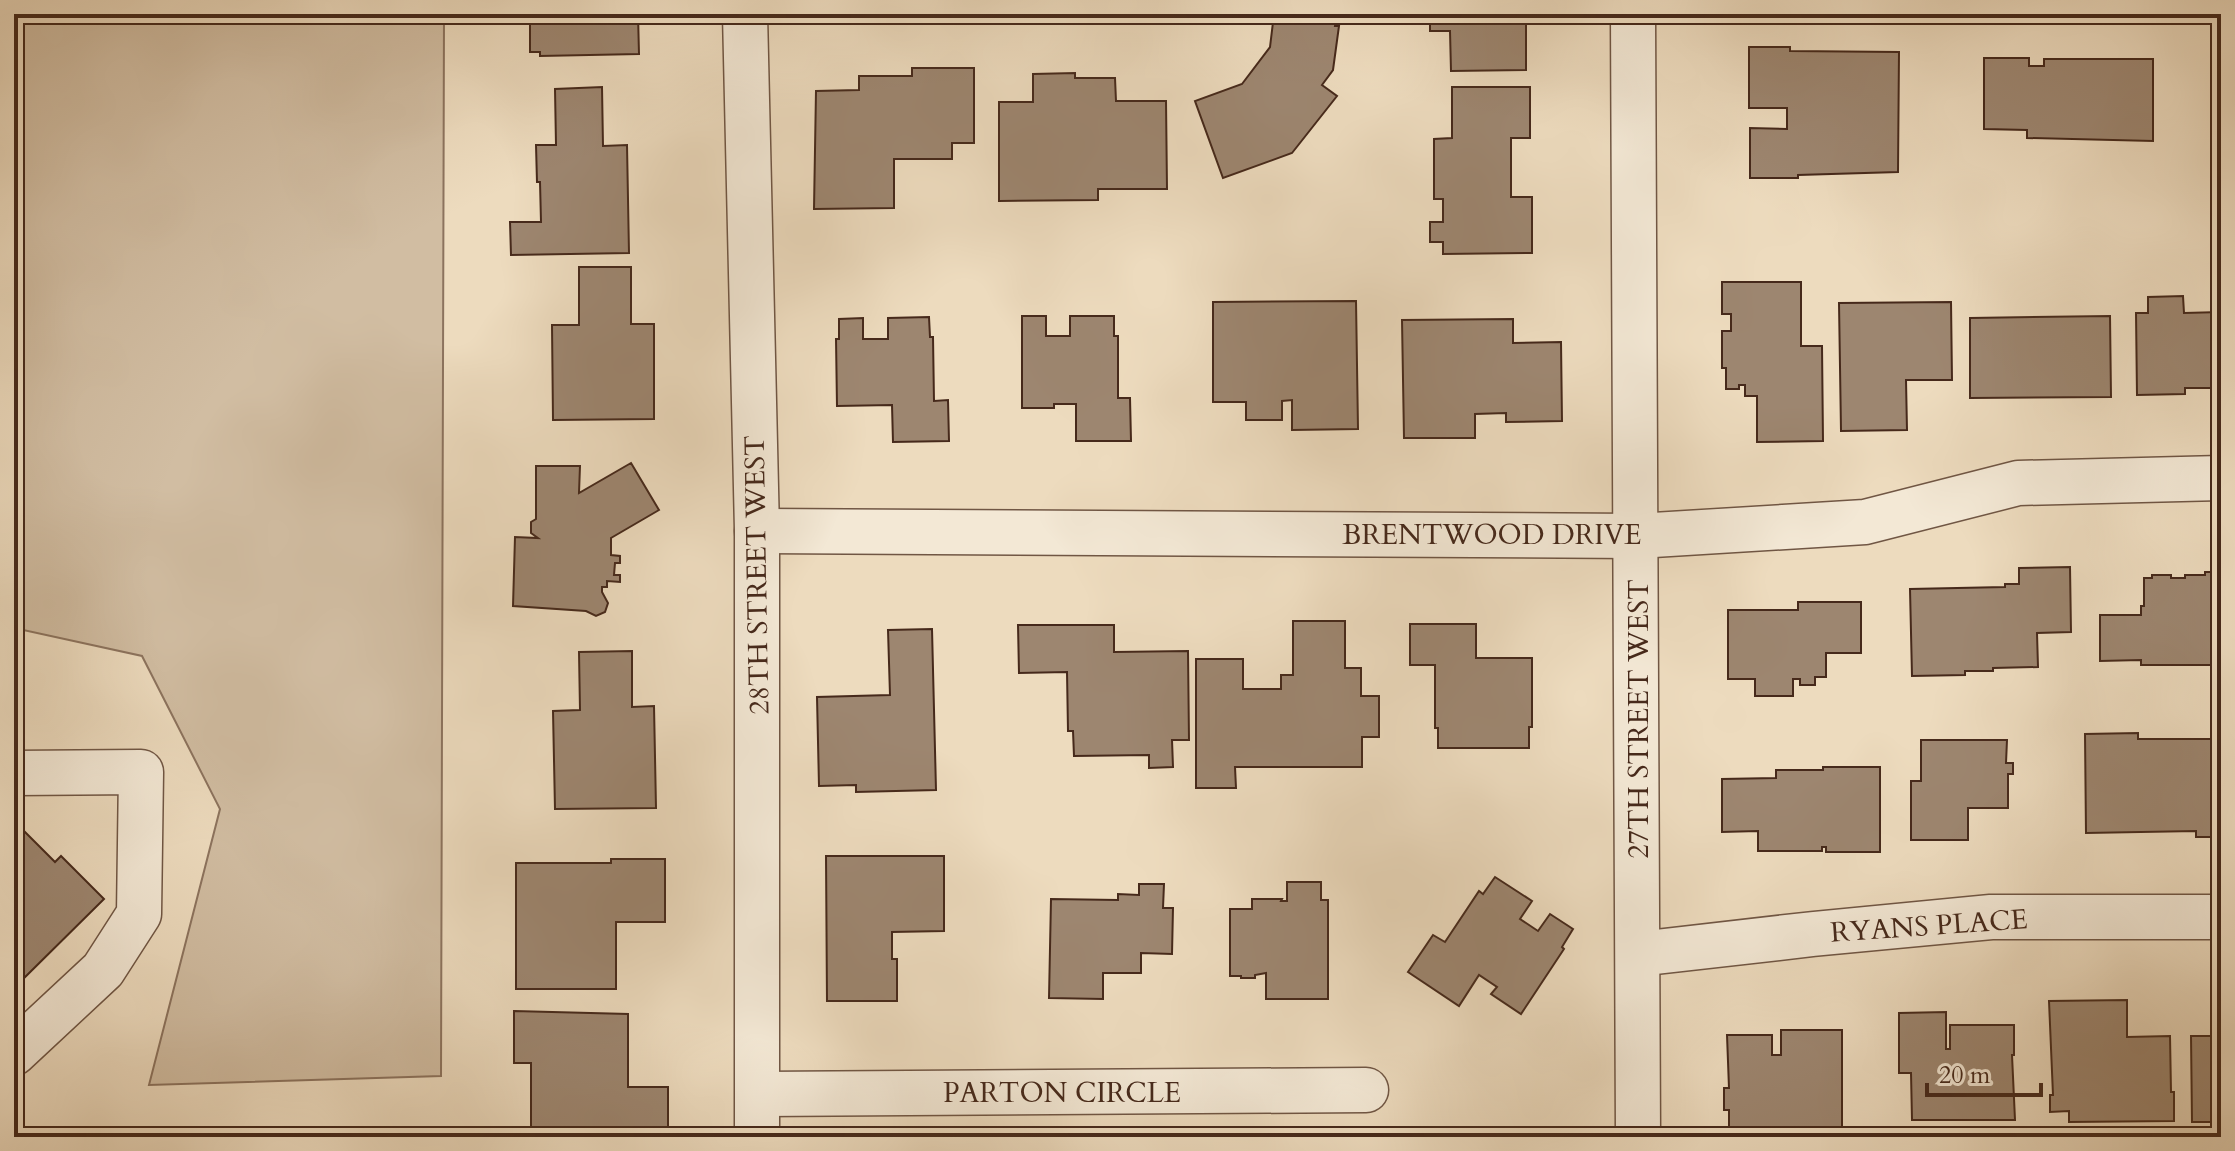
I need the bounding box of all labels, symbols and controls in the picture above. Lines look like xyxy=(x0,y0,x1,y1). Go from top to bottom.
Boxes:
street label: 28TH STREET WEST xyxy=(736,435,778,715)
street label: BRENTWOOD DRIVE xyxy=(1342,516,1642,554)
street label: 27TH STREET WEST xyxy=(1620,579,1658,859)
street label: RYANS PLACE xyxy=(1829,900,2029,952)
scale bar xyxy=(1927,1047,2041,1097)
text: 20 m xyxy=(1939,1059,1991,1092)
street label: PARTON CIRCLE xyxy=(943,1074,1181,1112)

